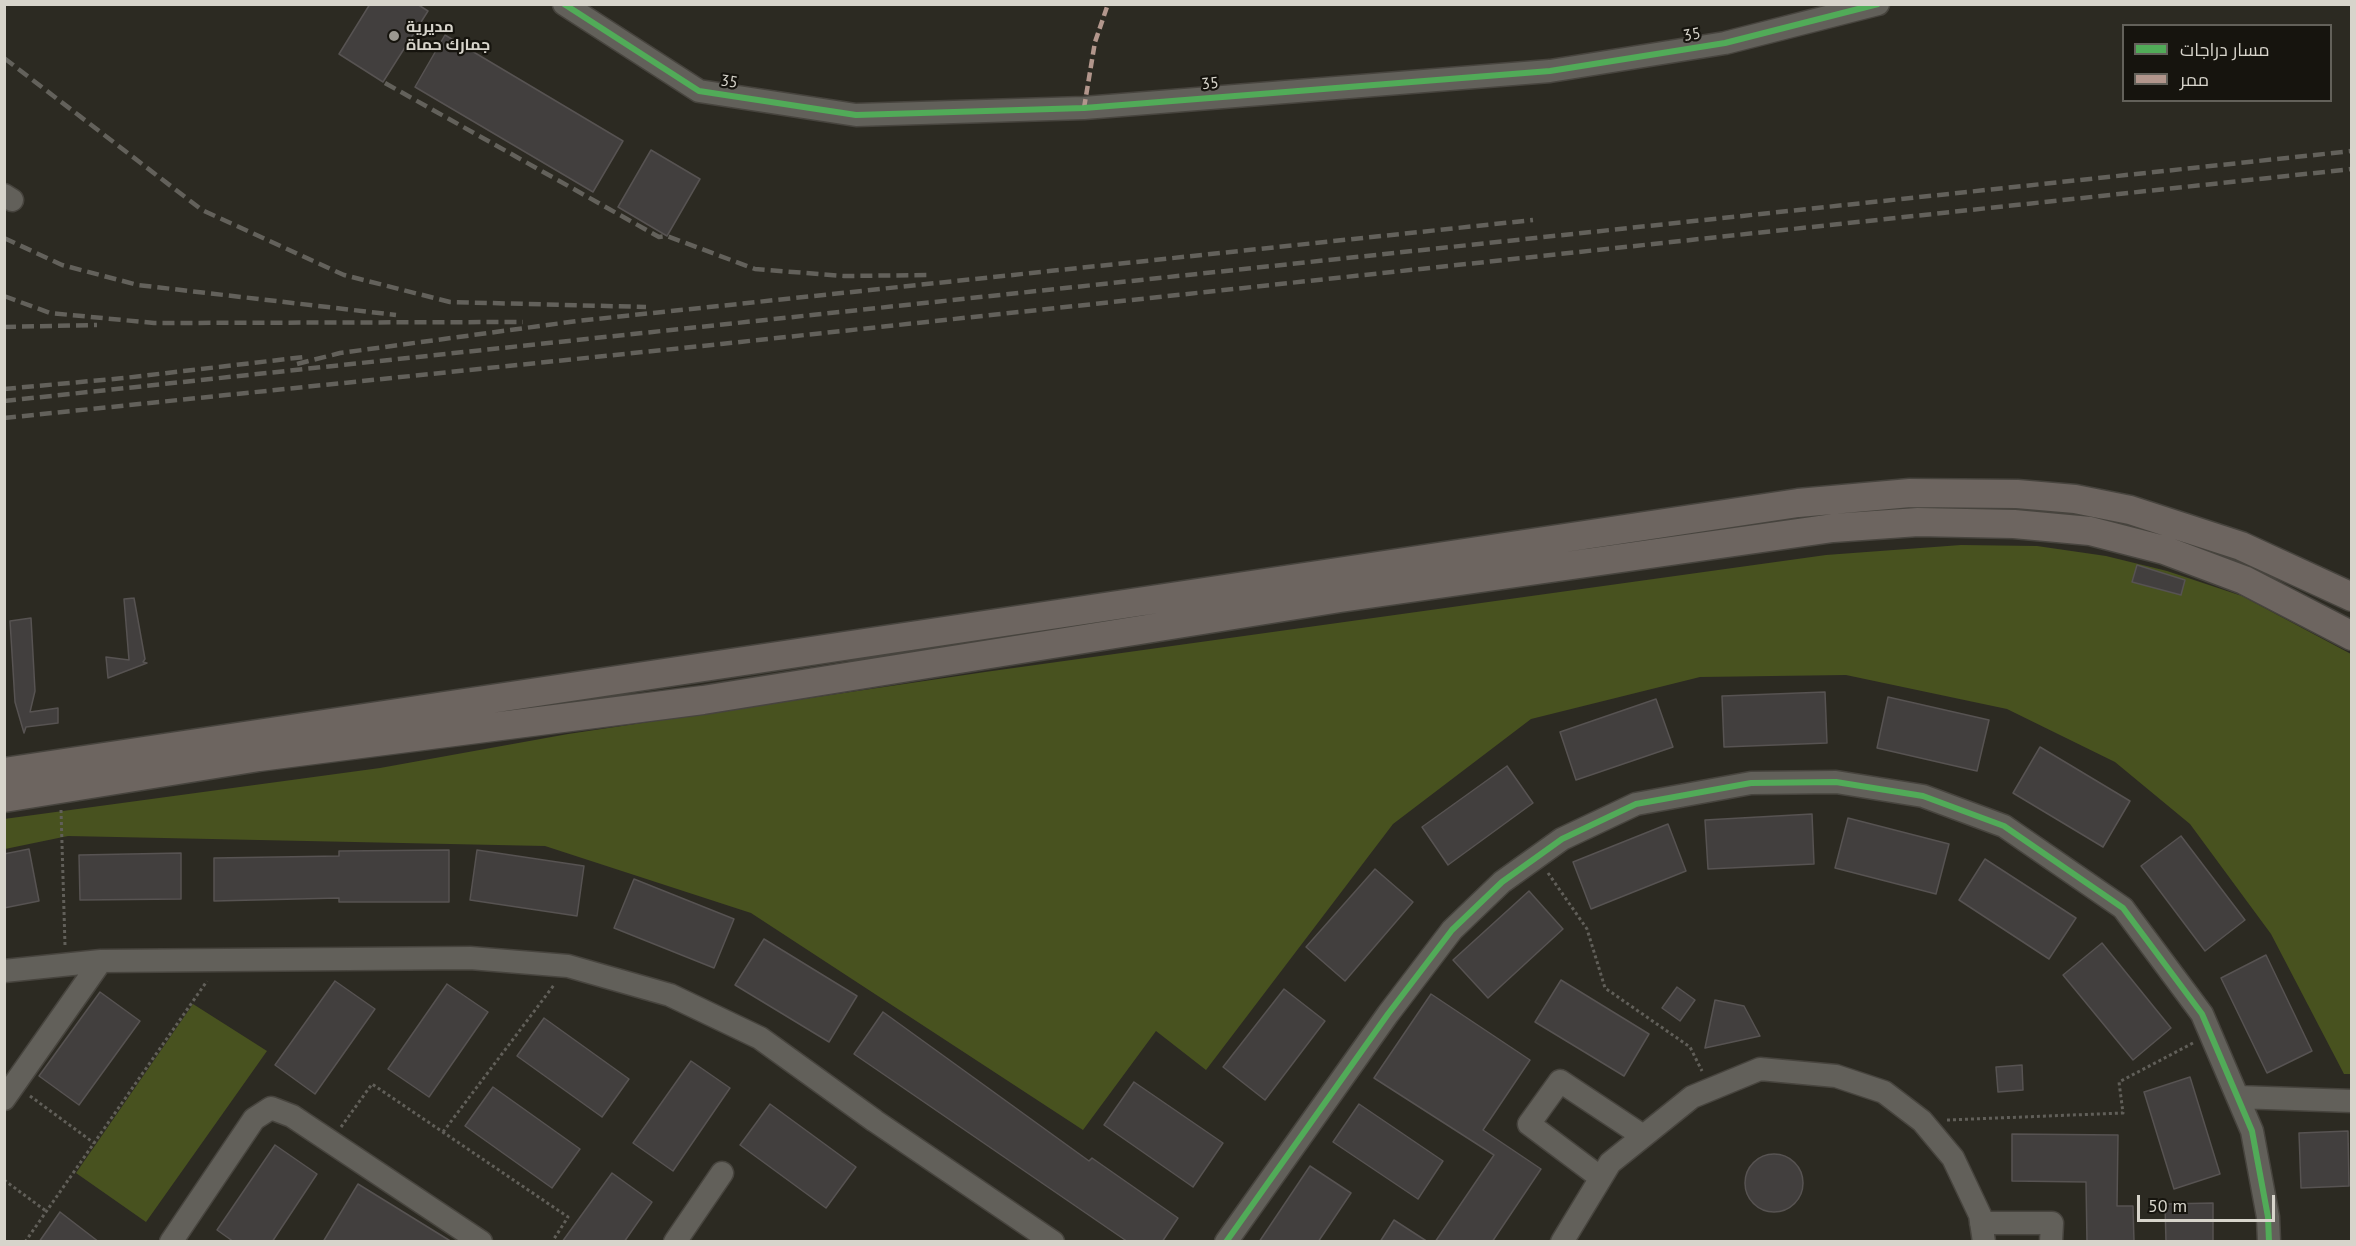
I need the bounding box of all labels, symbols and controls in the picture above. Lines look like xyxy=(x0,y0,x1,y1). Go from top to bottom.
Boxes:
place label: مديرية جمارك حماة xyxy=(406,17,490,55)
street label: 35 xyxy=(1682,24,1702,46)
legend xyxy=(2122,24,2332,102)
marker: مديرية جمارك حماة xyxy=(387,29,401,43)
text: مسار دراجات xyxy=(2180,38,2270,61)
text: ممر xyxy=(2180,68,2209,91)
street label: 35 xyxy=(719,71,739,93)
street label: 35 xyxy=(1200,74,1220,94)
scale bar xyxy=(2140,1183,2278,1221)
text: 50 m xyxy=(2148,1194,2187,1217)

